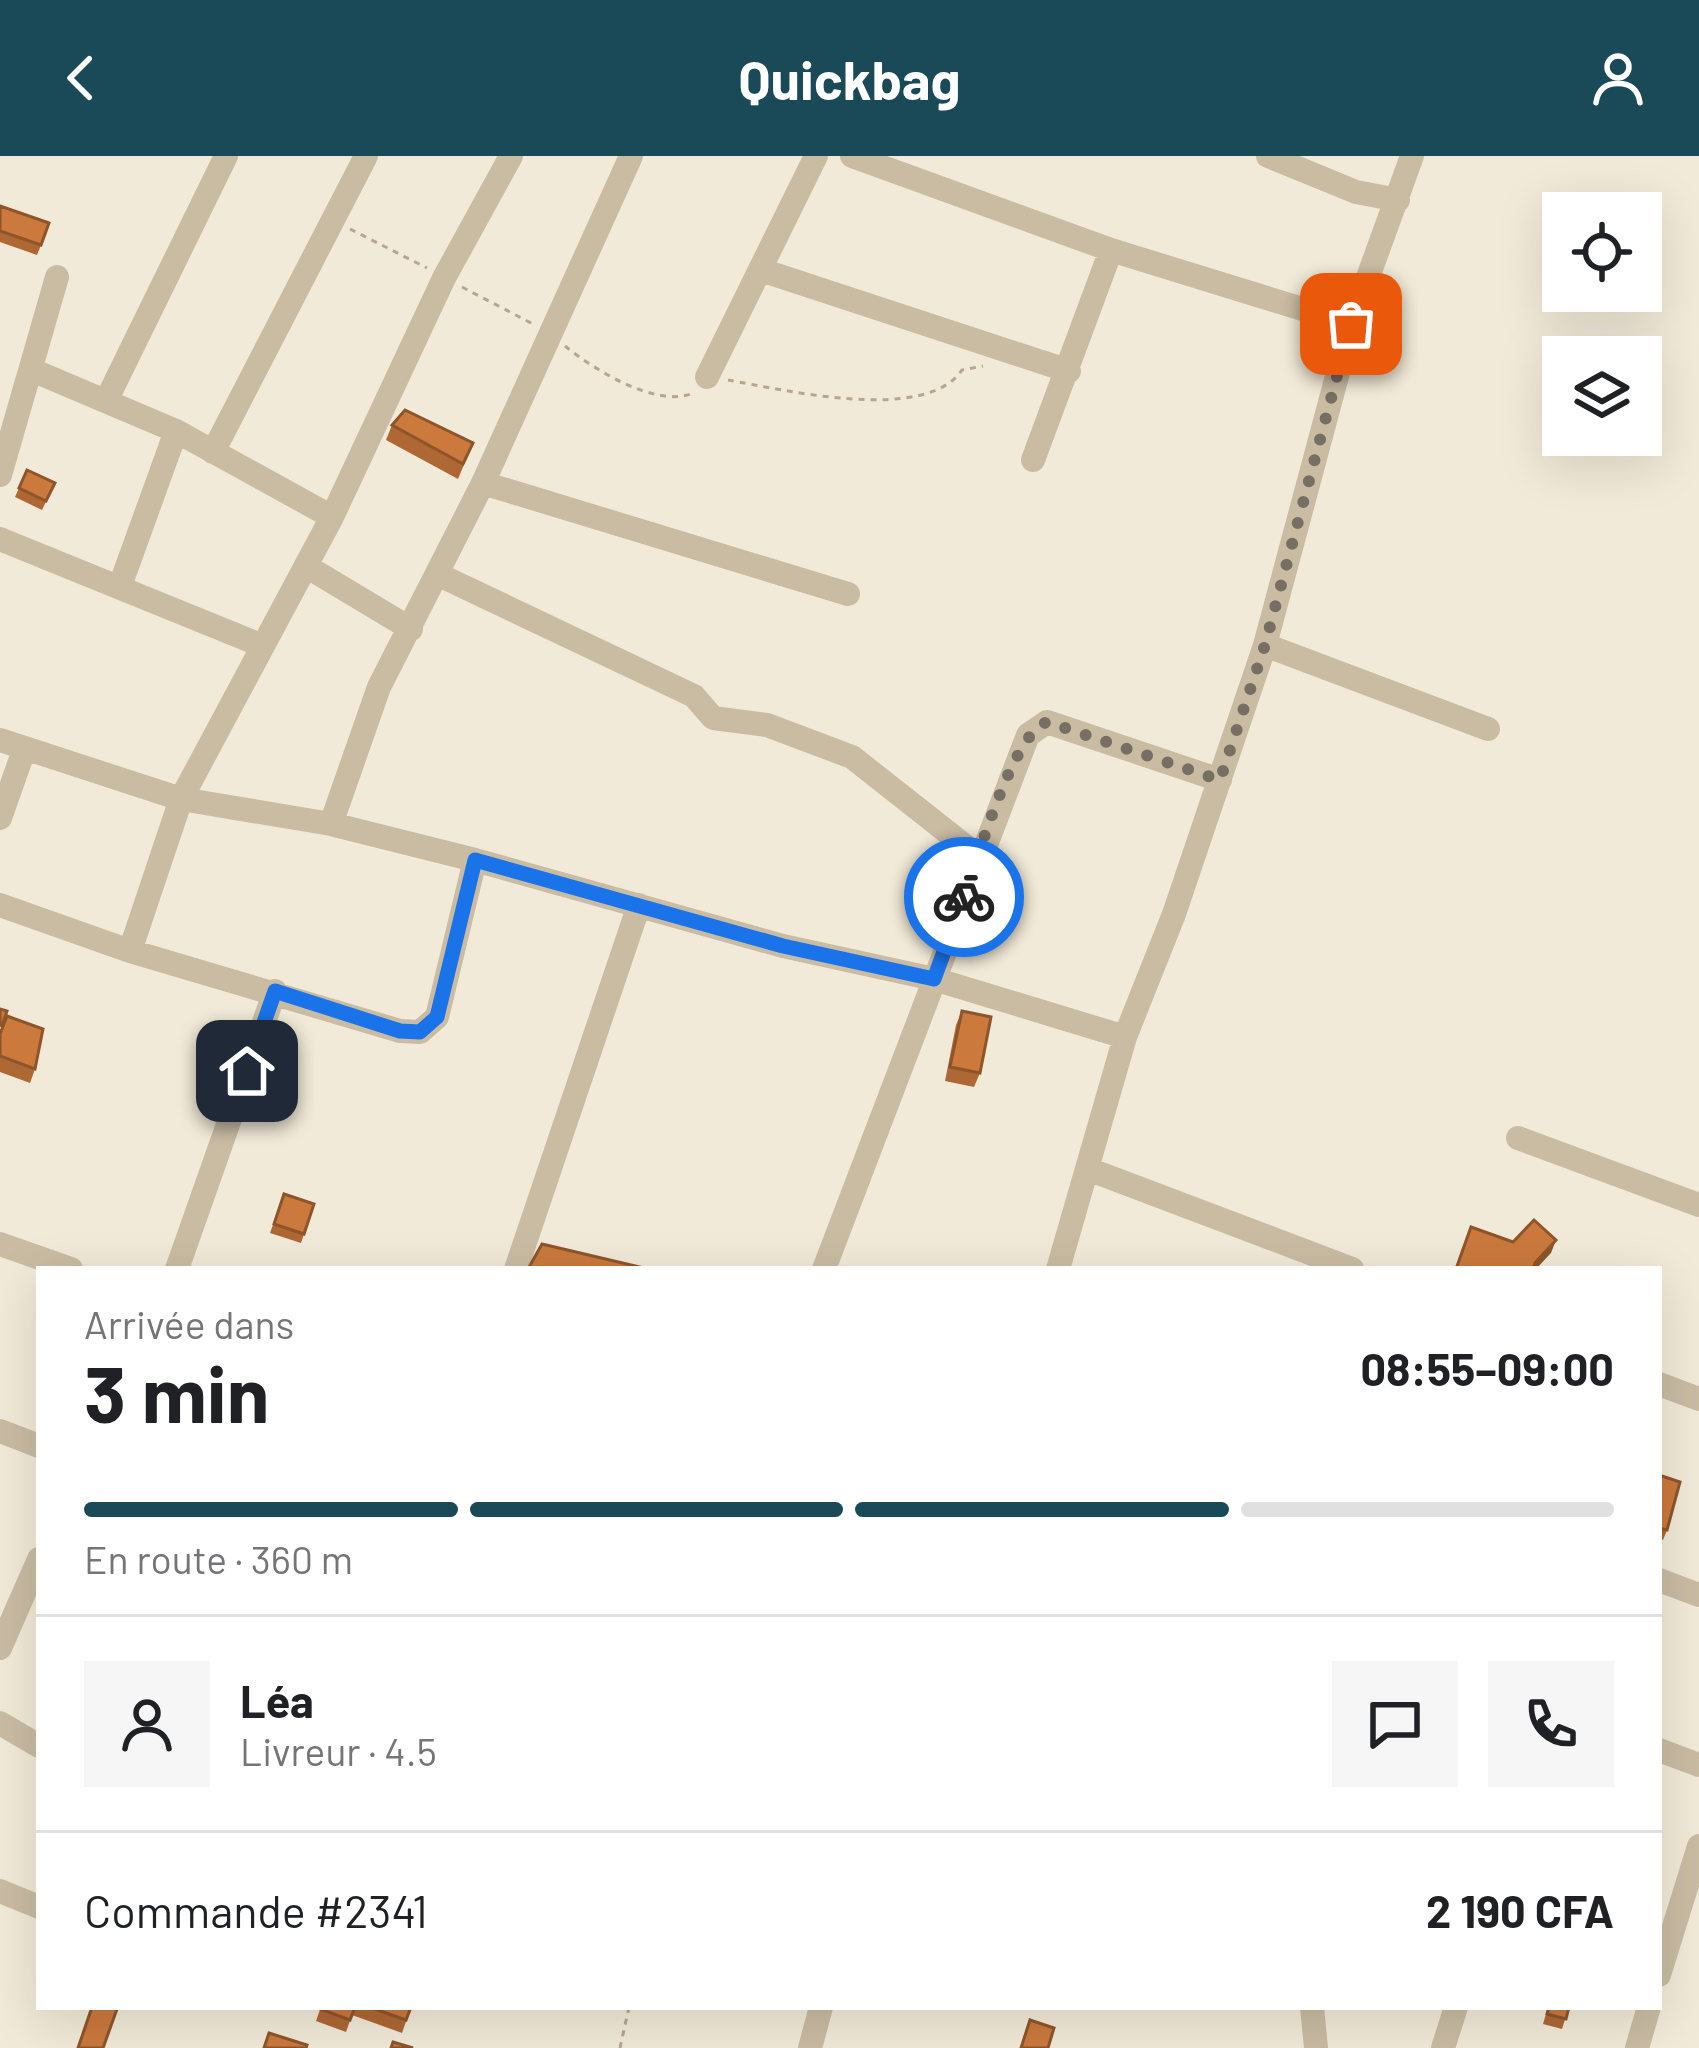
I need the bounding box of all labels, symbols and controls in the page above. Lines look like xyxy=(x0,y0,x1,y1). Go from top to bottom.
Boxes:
icon: back xyxy=(48,45,114,111)
icon: person xyxy=(1585,45,1651,111)
text: Quickbag xyxy=(738,46,961,111)
map controls xyxy=(1542,192,1662,456)
button: locate xyxy=(1542,192,1662,312)
pin xyxy=(1300,273,1402,375)
icon: bag xyxy=(1318,291,1384,357)
button: layers xyxy=(1542,336,1662,456)
courier xyxy=(904,837,1024,957)
icon: bike xyxy=(931,864,997,930)
pin xyxy=(196,1020,298,1122)
icon: home xyxy=(214,1038,280,1104)
text: Arrivée dans xyxy=(84,1300,294,1347)
text: 08:55–09:00 xyxy=(1360,1341,1614,1395)
text: 3 min xyxy=(84,1345,269,1439)
text: En route · 360 m xyxy=(84,1535,353,1582)
button: person xyxy=(84,1661,210,1787)
button: chat xyxy=(1332,1661,1458,1787)
button: phone xyxy=(1488,1661,1614,1787)
text: Léa xyxy=(240,1673,314,1727)
text: Livreur · 4.5 xyxy=(240,1727,437,1774)
text: Commande #2341 xyxy=(84,1883,428,1937)
text: 2 190 CFA xyxy=(1426,1883,1614,1937)

